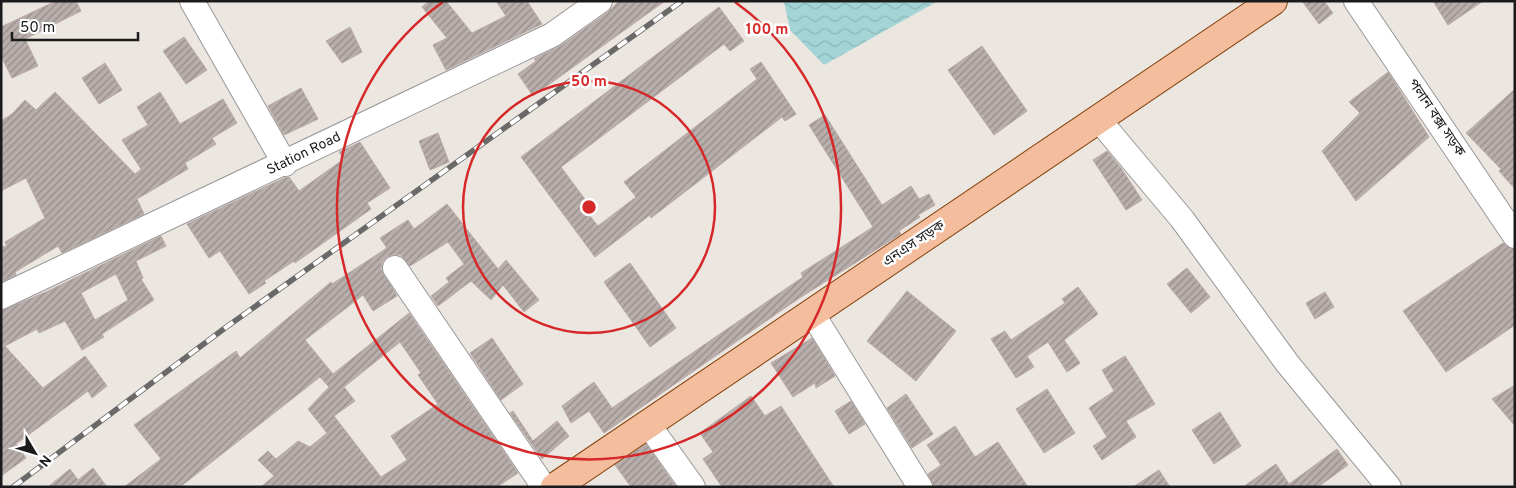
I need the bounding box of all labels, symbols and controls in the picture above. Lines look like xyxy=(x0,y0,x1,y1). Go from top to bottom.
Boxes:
scale bar xyxy=(12,10,139,42)
text: 50 m xyxy=(20,19,55,38)
text: 100 m xyxy=(746,21,788,40)
text: 50 m xyxy=(571,73,607,92)
street label: পলান বক্স সড়ক xyxy=(1404,76,1469,161)
street label: Station Road xyxy=(264,129,344,179)
centre of rings xyxy=(580,198,598,216)
street label: এনএস সড়ক xyxy=(880,217,949,271)
north arrow xyxy=(10,428,60,478)
text: N xyxy=(34,451,54,469)

